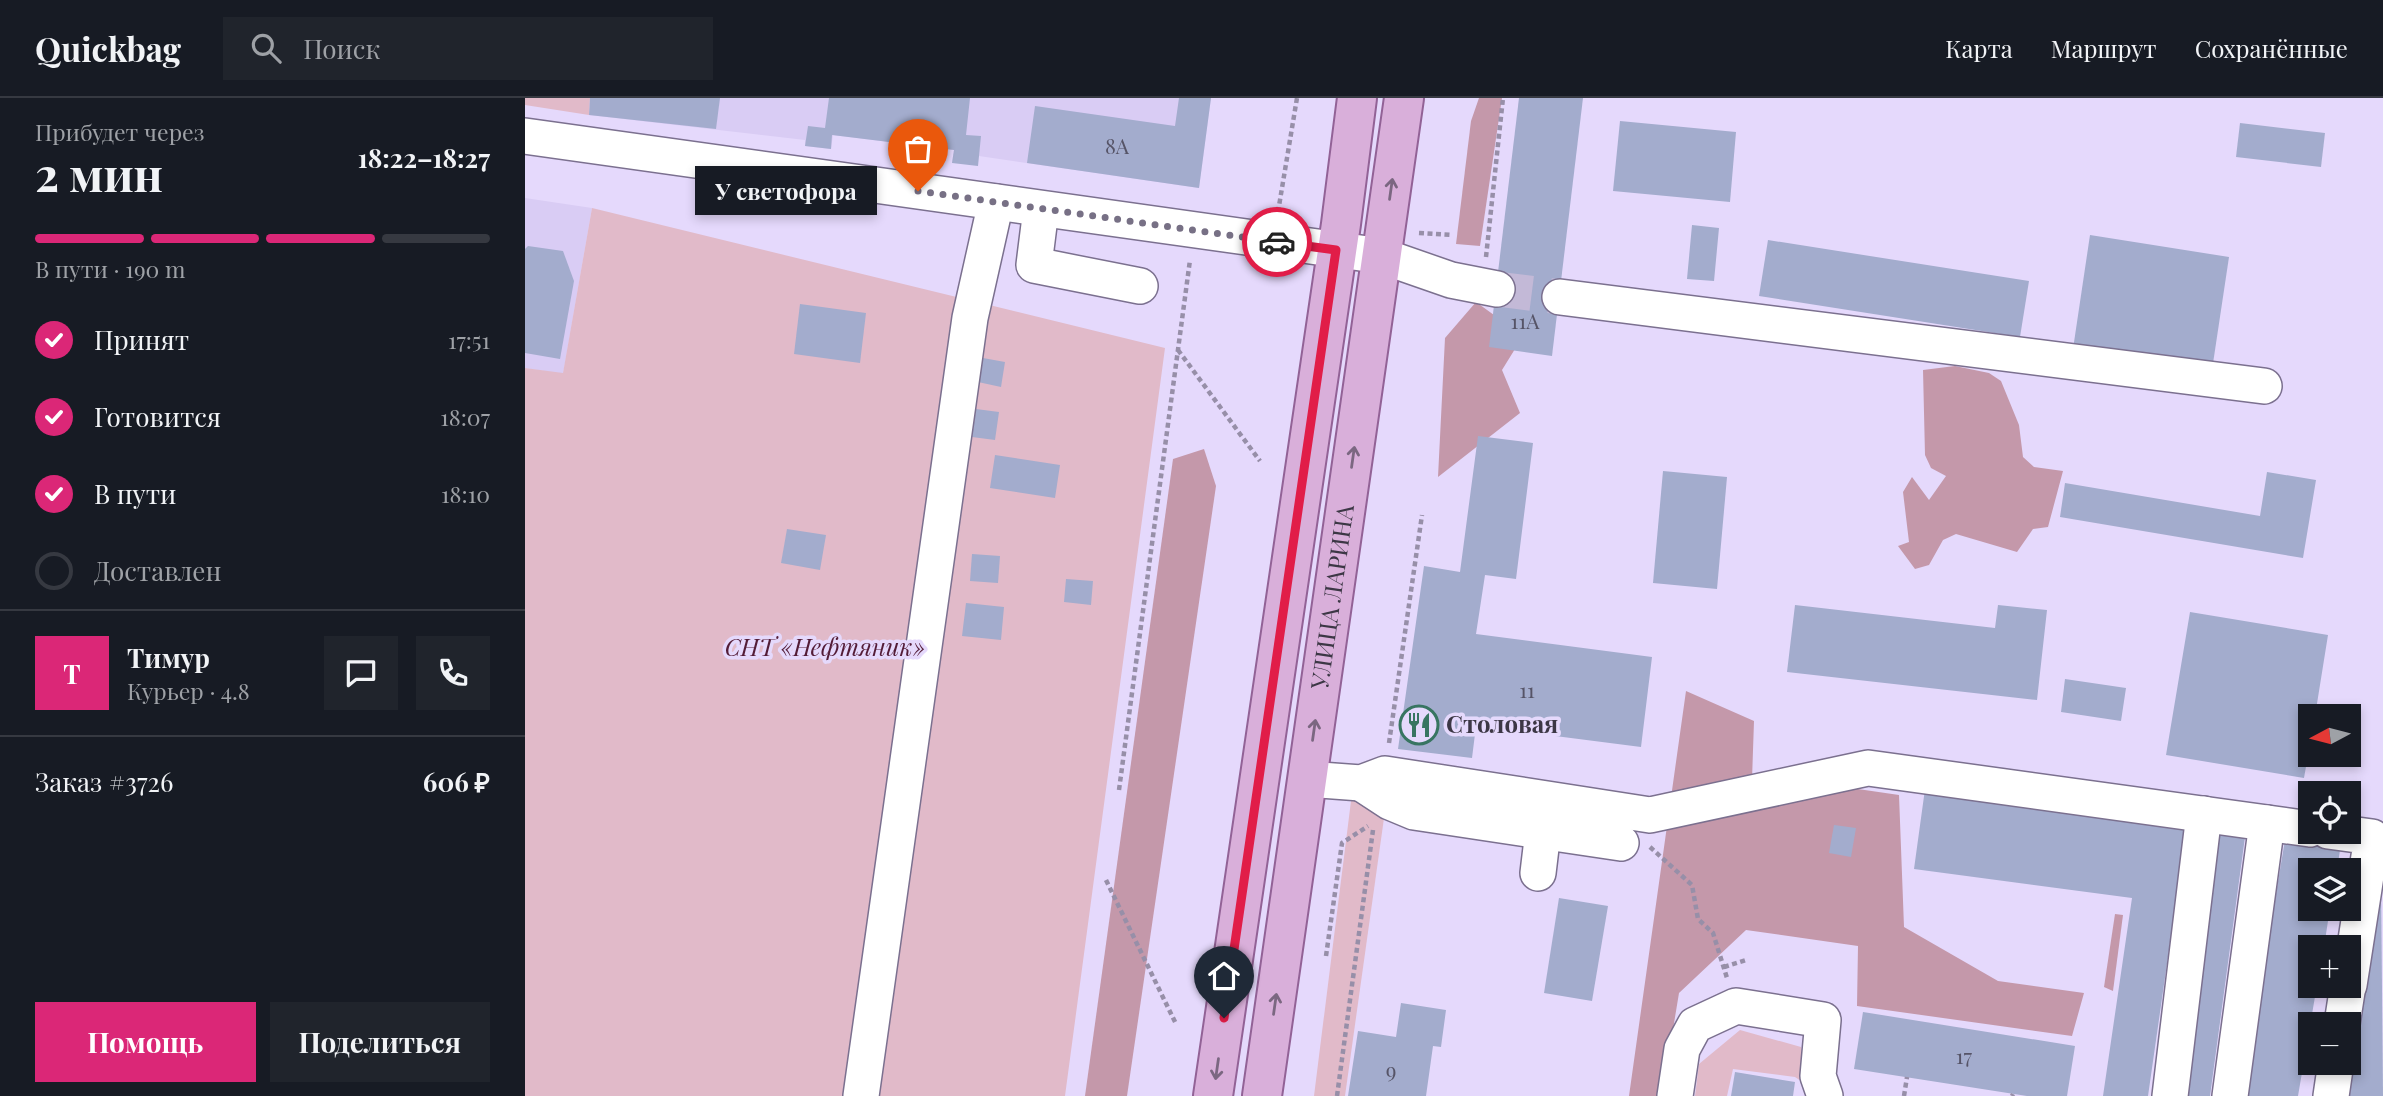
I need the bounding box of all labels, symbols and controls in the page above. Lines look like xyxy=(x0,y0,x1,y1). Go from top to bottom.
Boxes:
search box xyxy=(223,17,713,80)
text: Quickbag xyxy=(35,26,181,70)
icon: search xyxy=(247,29,285,67)
text: Поиск xyxy=(303,31,380,66)
text: Карта xyxy=(1945,32,2013,64)
text: Маршрут xyxy=(2051,32,2157,64)
text: Сохранённые xyxy=(2195,32,2348,64)
text: Прибудет через xyxy=(35,116,204,147)
pin xyxy=(888,119,948,191)
icon: bag xyxy=(899,130,937,168)
house number: 8А xyxy=(1105,131,1130,159)
text: 18:22–18:27 xyxy=(358,140,490,175)
text: 2 мин xyxy=(35,142,163,204)
callout: У светофора xyxy=(694,166,876,216)
text: У светофора xyxy=(715,175,857,206)
one-way arrow xyxy=(1385,178,1398,201)
courier xyxy=(1242,207,1312,277)
icon: car xyxy=(1258,223,1296,261)
text: В пути · 190 m xyxy=(35,253,186,284)
house number: 11А xyxy=(1511,306,1540,334)
icon: check xyxy=(35,321,73,359)
text: Принят xyxy=(94,322,189,357)
text: 17:51 xyxy=(448,324,490,355)
icon: check xyxy=(35,398,73,436)
text: Готовится xyxy=(94,399,221,434)
text: 18:07 xyxy=(440,401,490,432)
one-way arrow xyxy=(1346,446,1359,469)
icon: check xyxy=(35,475,73,513)
text: В пути xyxy=(94,476,176,511)
text: 18:10 xyxy=(441,478,490,509)
street label: УЛИЦА ЛАРИНА xyxy=(1302,501,1360,692)
text: Доставлен xyxy=(94,553,221,588)
park label: СНТ «Нефтяник» xyxy=(725,630,925,662)
button: chat xyxy=(324,636,398,710)
button: phone xyxy=(416,636,490,710)
text: Тимур xyxy=(127,640,210,675)
text: Т xyxy=(63,656,81,691)
text: Курьер · 4.8 xyxy=(127,675,250,706)
house number: 11 xyxy=(1519,675,1535,703)
restaurant icon: Столовая xyxy=(1398,704,1440,746)
north arrow xyxy=(2298,704,2361,766)
map controls xyxy=(2298,704,2361,1075)
place label: Столовая xyxy=(1446,707,1558,739)
one-way arrow xyxy=(1307,720,1320,742)
text: Заказ #3726 xyxy=(35,764,173,799)
text: 606 ₽ xyxy=(423,764,490,799)
button: locate xyxy=(2298,781,2361,844)
button: layers xyxy=(2298,858,2361,921)
button: + xyxy=(2298,935,2361,998)
pin xyxy=(1194,946,1254,1018)
icon: home xyxy=(1205,957,1243,995)
one-way arrow xyxy=(1269,993,1282,1016)
button: Помощь xyxy=(35,1002,256,1082)
button: Поделиться xyxy=(270,1002,490,1082)
button: − xyxy=(2298,1012,2361,1075)
house number: 17 xyxy=(1956,1041,1973,1069)
house number: 9 xyxy=(1386,1055,1396,1083)
one-way arrow xyxy=(1210,1057,1223,1080)

